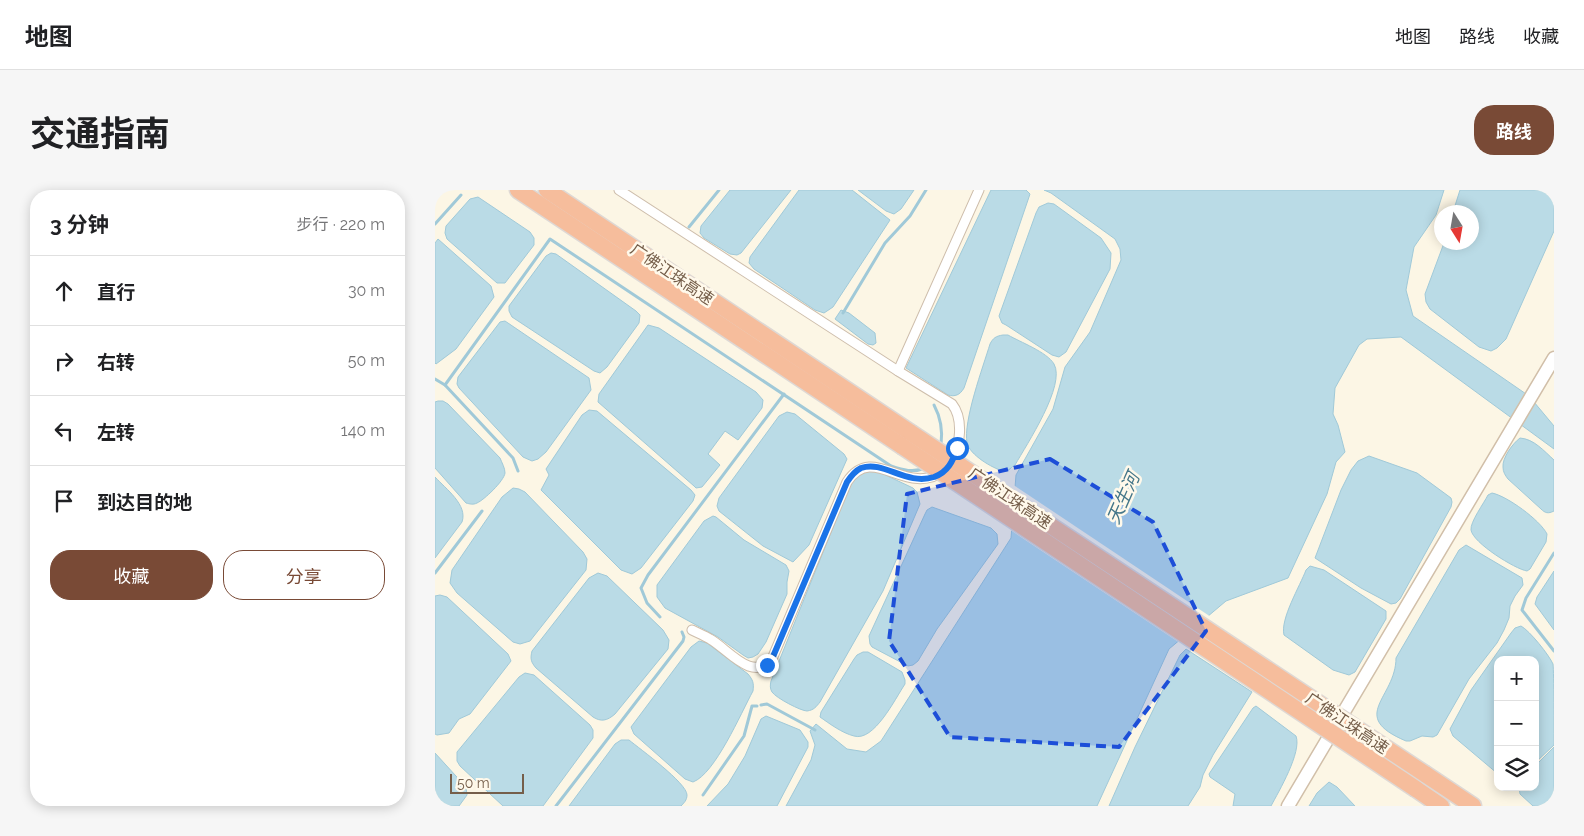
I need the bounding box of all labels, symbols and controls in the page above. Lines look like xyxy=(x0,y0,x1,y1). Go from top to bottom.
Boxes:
text: 地图 xyxy=(25,22,73,51)
text: 地图 xyxy=(1395,26,1431,47)
text: 路线 xyxy=(1459,26,1495,47)
text: 收藏 xyxy=(1523,26,1559,47)
button: 路线 xyxy=(1474,105,1554,155)
text: 交通指南 xyxy=(30,113,170,154)
north arrow xyxy=(1434,205,1479,250)
text: 3 分钟 xyxy=(50,212,109,237)
text: 步行 · 220 m xyxy=(297,215,385,234)
street label: 广佛江珠高速 xyxy=(627,239,717,309)
icon: ahead xyxy=(50,277,78,305)
text: 直行 xyxy=(97,281,135,303)
text: 30 m xyxy=(348,281,385,300)
icon: right xyxy=(50,347,78,375)
text: 右转 xyxy=(97,351,135,373)
text: 50 m xyxy=(348,351,385,370)
icon: left xyxy=(50,417,78,445)
text: 左转 xyxy=(97,421,135,443)
text: 140 m xyxy=(341,421,385,440)
route start xyxy=(946,437,969,460)
street label: 广佛江珠高速 xyxy=(965,463,1055,533)
water label: 天生河 xyxy=(1102,466,1145,527)
icon: arrive xyxy=(50,487,78,515)
text: 到达目的地 xyxy=(97,491,192,513)
button: 收藏 xyxy=(50,550,213,600)
button: 分享 xyxy=(223,550,385,600)
route end xyxy=(756,654,779,677)
map controls xyxy=(1494,656,1539,791)
button: + xyxy=(1494,656,1539,701)
street label: 广佛江珠高速 xyxy=(1302,688,1392,758)
button: − xyxy=(1494,701,1539,746)
button: layers xyxy=(1494,746,1539,791)
scale bar xyxy=(450,771,524,794)
text: 50 m xyxy=(457,775,490,791)

